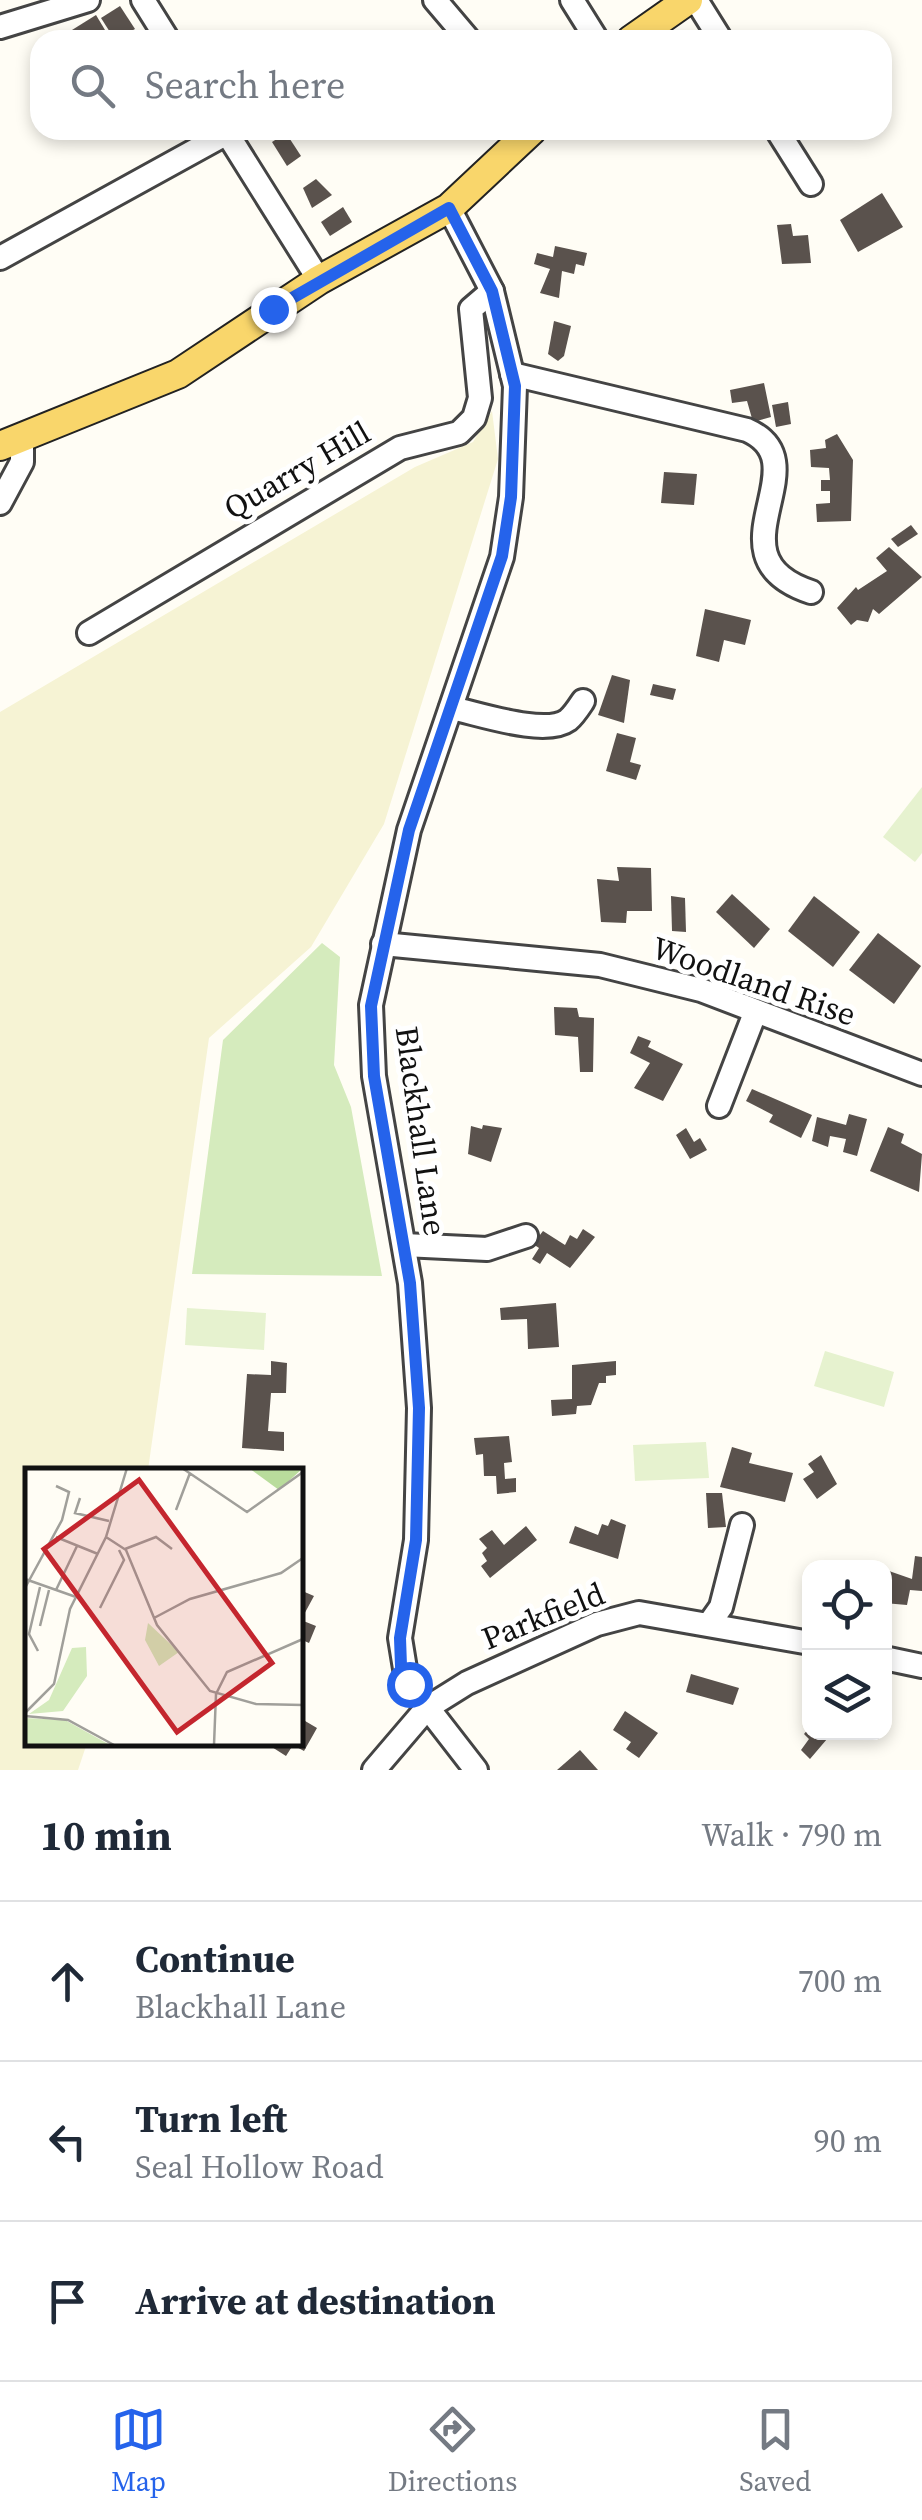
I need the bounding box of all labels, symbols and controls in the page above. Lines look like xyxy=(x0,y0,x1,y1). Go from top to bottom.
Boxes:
search box xyxy=(30,30,892,140)
icon: search xyxy=(65,58,120,113)
text: Search here xyxy=(145,59,345,111)
route end xyxy=(251,287,297,333)
street label: Quarry Hill xyxy=(216,410,378,530)
street label: Woodland Rise xyxy=(646,926,862,1036)
street label: Blackhall Lane xyxy=(385,1023,457,1239)
inset map xyxy=(25,1468,302,1745)
map controls xyxy=(802,1560,892,1740)
button: locate xyxy=(802,1560,892,1650)
street label: Parkfield xyxy=(475,1571,611,1661)
button: layers xyxy=(802,1650,892,1740)
route start xyxy=(387,1662,433,1708)
text: 10 min xyxy=(40,1806,172,1864)
text: Walk · 790 m xyxy=(701,1813,882,1857)
text: Continue xyxy=(135,1933,295,1985)
icon: ahead xyxy=(40,1954,95,2009)
text: 700 m xyxy=(798,1959,882,2003)
text: Blackhall Lane xyxy=(135,1985,346,2029)
text: Turn left xyxy=(135,2093,287,2145)
icon: left xyxy=(40,2114,95,2169)
text: 90 m xyxy=(814,2119,882,2163)
text: Seal Hollow Road xyxy=(135,2145,384,2189)
icon: arrive xyxy=(40,2274,95,2329)
text: Arrive at destination xyxy=(135,2275,496,2327)
tab: Map xyxy=(111,2402,166,2500)
tab: Directions xyxy=(388,2402,517,2500)
tab: Saved xyxy=(739,2402,811,2500)

